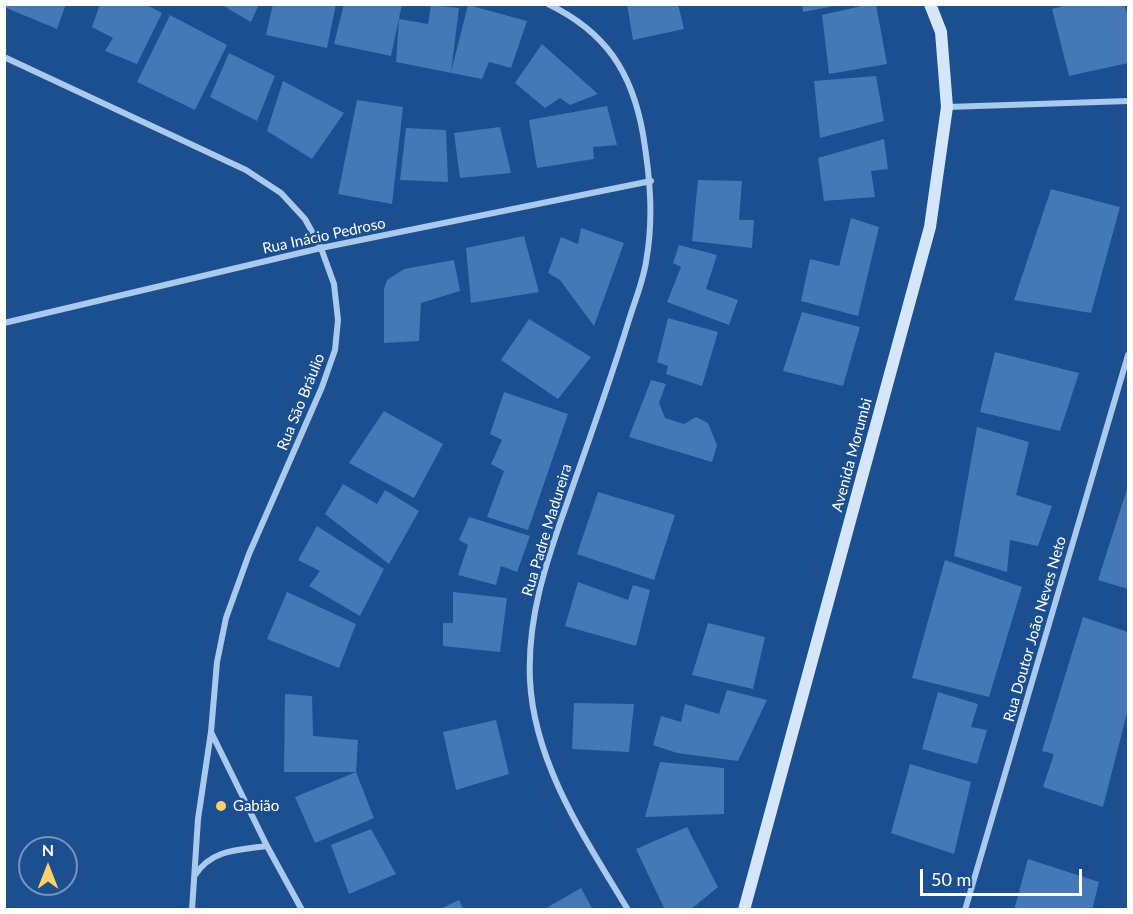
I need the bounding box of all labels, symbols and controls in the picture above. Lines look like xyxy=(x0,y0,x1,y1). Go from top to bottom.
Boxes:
street label: Rua Inácio Pedroso xyxy=(261,214,387,258)
street label: Rua São Bráulio xyxy=(273,351,329,453)
street label: Avenida Morumbi xyxy=(828,396,876,514)
street label: Rua Padre Madureira xyxy=(518,462,576,598)
street label: Rua Doutor João Neves Neto xyxy=(1000,534,1070,724)
place label: Gabião xyxy=(233,797,279,815)
marker: Gabião xyxy=(214,799,228,813)
north arrow xyxy=(18,836,78,896)
text: N xyxy=(42,840,54,859)
scale bar xyxy=(923,857,1085,895)
text: 50 m xyxy=(931,868,971,890)

